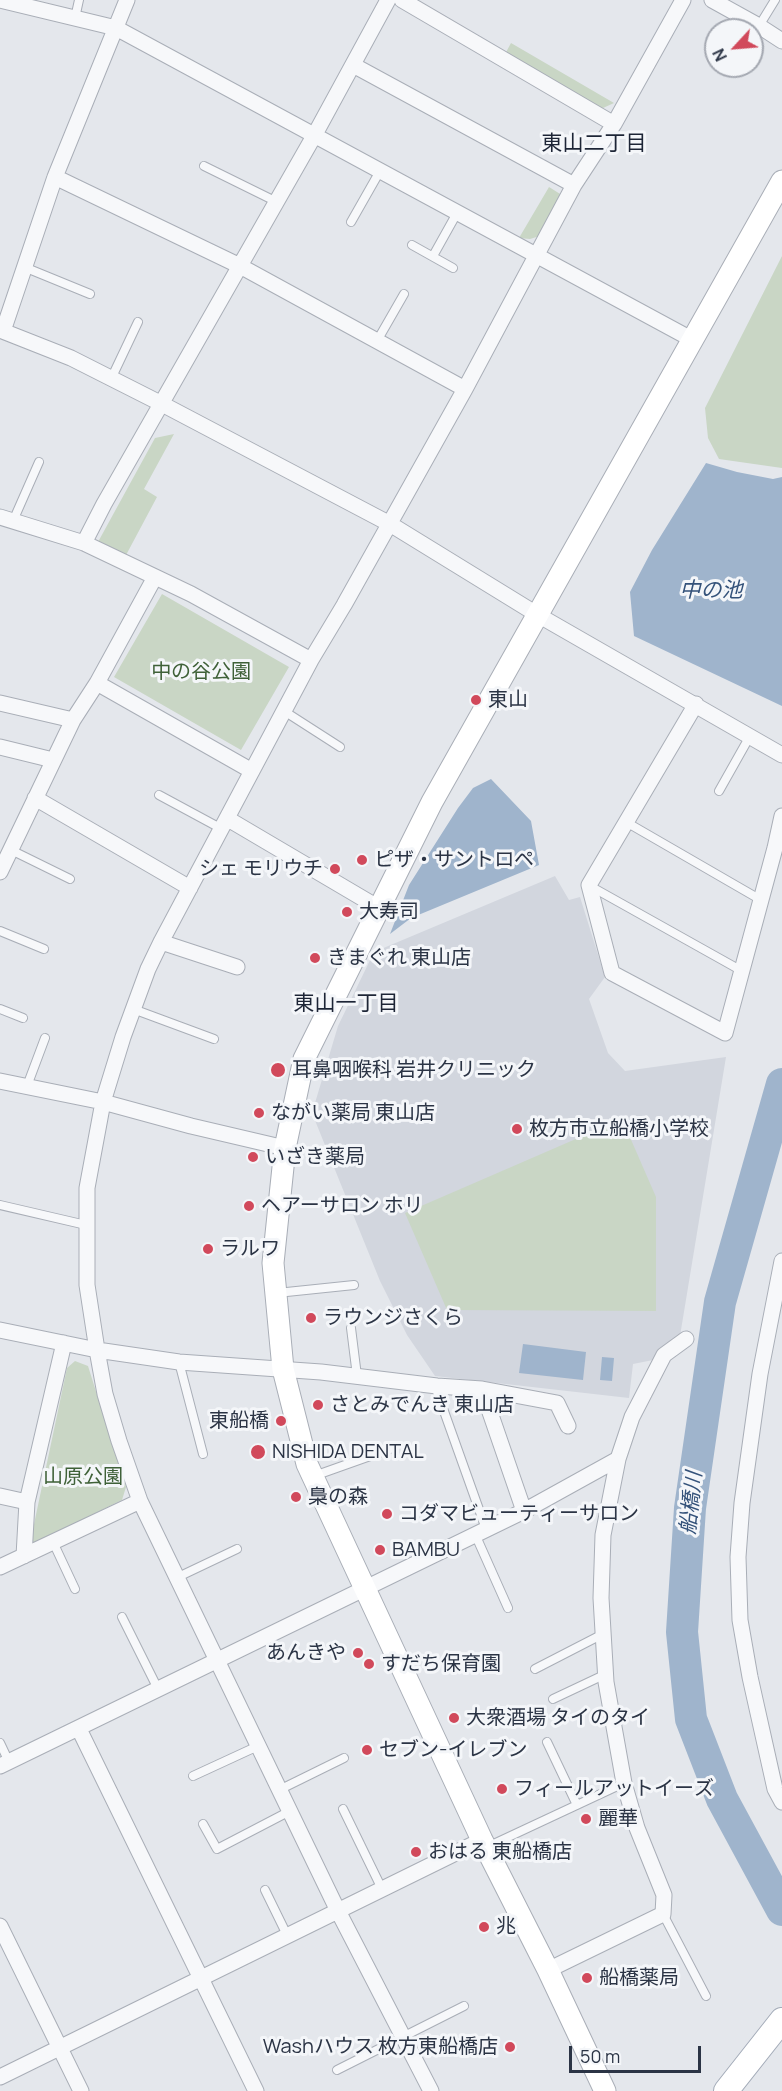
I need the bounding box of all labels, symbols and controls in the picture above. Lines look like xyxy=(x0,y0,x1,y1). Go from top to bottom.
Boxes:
north arrow xyxy=(704,18,764,78)
text: N xyxy=(707,45,732,65)
district label: 東山二丁目 xyxy=(542,131,646,157)
water label: 中の池 xyxy=(680,578,742,604)
park label: 中の谷公園 xyxy=(151,660,251,684)
place label: 東山 xyxy=(488,688,528,712)
marker: 東山 xyxy=(469,693,483,707)
place label: ピザ・サントロペ xyxy=(374,848,534,872)
marker: ピザ・サントロペ xyxy=(355,853,369,867)
place label: シェ モリウチ xyxy=(199,857,323,881)
marker: シェ モリウチ xyxy=(328,862,342,876)
place label: 大寿司 xyxy=(359,900,419,924)
marker: 大寿司 xyxy=(340,905,354,919)
place label: きまぐれ 東山店 xyxy=(327,946,471,970)
marker: きまぐれ 東山店 xyxy=(308,951,322,965)
district label: 東山一丁目 xyxy=(294,991,398,1017)
place label: 耳鼻咽喉科 岩井クリニック xyxy=(292,1058,536,1082)
marker: 耳鼻咽喉科 岩井クリニック xyxy=(269,1061,287,1079)
place label: ながい薬局 東山店 xyxy=(271,1101,435,1125)
marker: ながい薬局 東山店 xyxy=(252,1106,266,1120)
place label: 枚方市立船橋小学校 xyxy=(529,1117,709,1141)
marker: 枚方市立船橋小学校 xyxy=(510,1122,524,1136)
place label: いざき薬局 xyxy=(265,1145,365,1169)
marker: いざき薬局 xyxy=(246,1150,260,1164)
place label: ヘアーサロン ホリ xyxy=(261,1194,424,1218)
marker: ヘアーサロン ホリ xyxy=(242,1199,256,1213)
place label: ラルワ xyxy=(220,1237,280,1261)
marker: ラルワ xyxy=(201,1242,215,1256)
place label: ラウンジさくら xyxy=(323,1306,463,1330)
marker: ラウンジさくら xyxy=(304,1311,318,1325)
place label: さとみでんき 東山店 xyxy=(330,1393,514,1417)
marker: さとみでんき 東山店 xyxy=(311,1398,325,1412)
place label: 東船橋 xyxy=(209,1409,269,1433)
marker: 東船橋 xyxy=(274,1414,288,1428)
place label: NISHIDA DENTAL xyxy=(272,1440,424,1464)
marker: NISHIDA DENTAL xyxy=(249,1443,267,1461)
park label: 山原公園 xyxy=(43,1465,123,1489)
water label: 船橋川 xyxy=(676,1470,708,1536)
place label: 梟の森 xyxy=(308,1485,368,1509)
marker: 梟の森 xyxy=(289,1490,303,1504)
place label: コダマビューティーサロン xyxy=(399,1502,639,1526)
marker: コダマビューティーサロン xyxy=(380,1507,394,1521)
place label: BAMBU xyxy=(392,1538,460,1562)
marker: BAMBU xyxy=(373,1543,387,1557)
place label: あんきや xyxy=(266,1641,346,1665)
marker: あんきや xyxy=(351,1646,365,1660)
place label: すだち保育園 xyxy=(381,1652,501,1676)
marker: すだち保育園 xyxy=(362,1657,376,1671)
place label: 大衆酒場 タイのタイ xyxy=(466,1706,650,1730)
marker: 大衆酒場 タイのタイ xyxy=(447,1711,461,1725)
place label: セブン-イレブン xyxy=(379,1738,527,1762)
marker: セブン-イレブン xyxy=(360,1743,374,1757)
place label: フィールアットイーズ xyxy=(514,1777,714,1801)
marker: フィールアットイーズ xyxy=(495,1782,509,1796)
place label: 麗華 xyxy=(598,1807,638,1831)
marker: 麗華 xyxy=(579,1812,593,1826)
place label: おはる 東船橋店 xyxy=(428,1840,572,1864)
marker: おはる 東船橋店 xyxy=(409,1845,423,1859)
place label: 兆 xyxy=(496,1915,516,1939)
marker: 兆 xyxy=(477,1920,491,1934)
place label: 船橋薬局 xyxy=(599,1966,679,1990)
marker: 船橋薬局 xyxy=(580,1971,594,1985)
scale bar xyxy=(572,2034,704,2072)
place label: Washハウス 枚方東船橋店 xyxy=(263,2035,498,2059)
marker: Washハウス 枚方東船橋店 xyxy=(503,2040,517,2054)
text: 50 m xyxy=(580,2044,620,2068)

